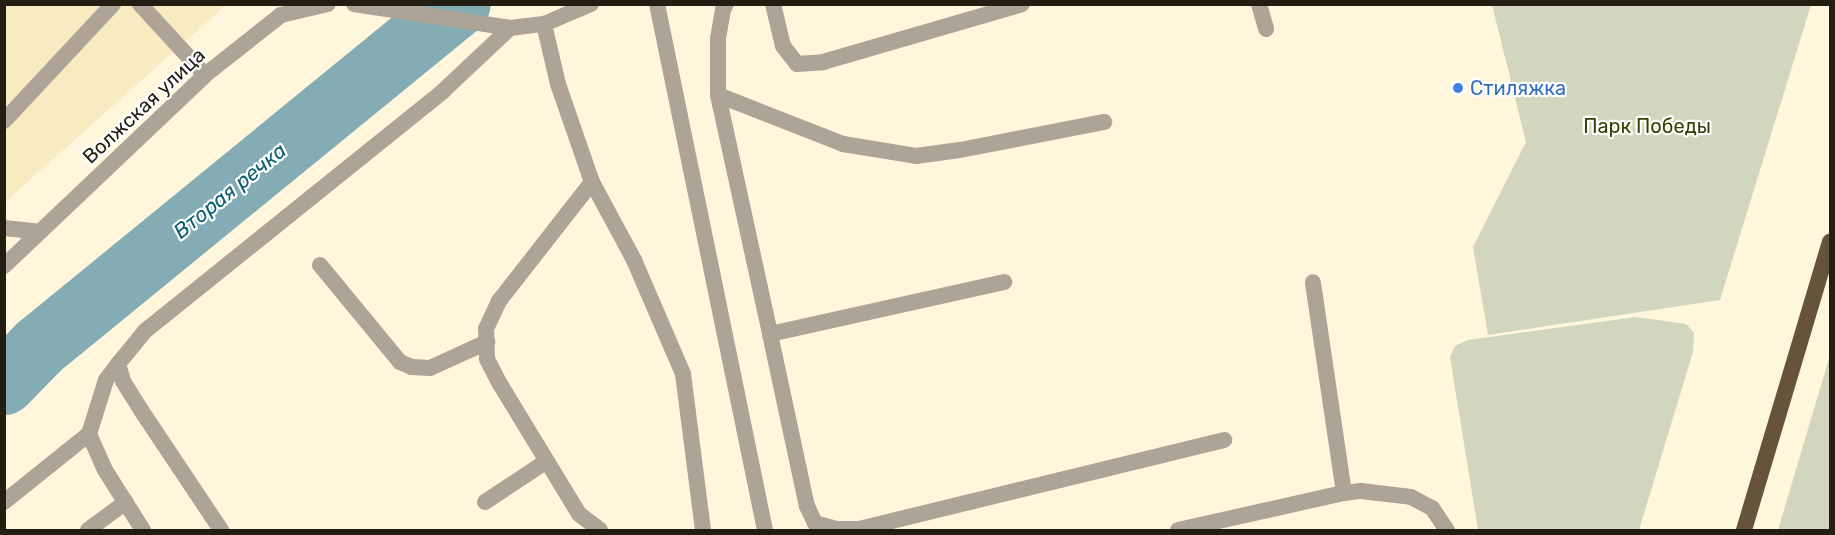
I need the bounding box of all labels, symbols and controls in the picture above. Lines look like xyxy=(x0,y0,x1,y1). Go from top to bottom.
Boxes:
street label: Волжская улица xyxy=(78,43,210,169)
place label: Стиляжка xyxy=(1470,76,1566,100)
marker: Стиляжка xyxy=(1451,81,1465,95)
park label: Парк Победы xyxy=(1583,114,1711,138)
water label: Вторая речка xyxy=(169,138,291,244)

